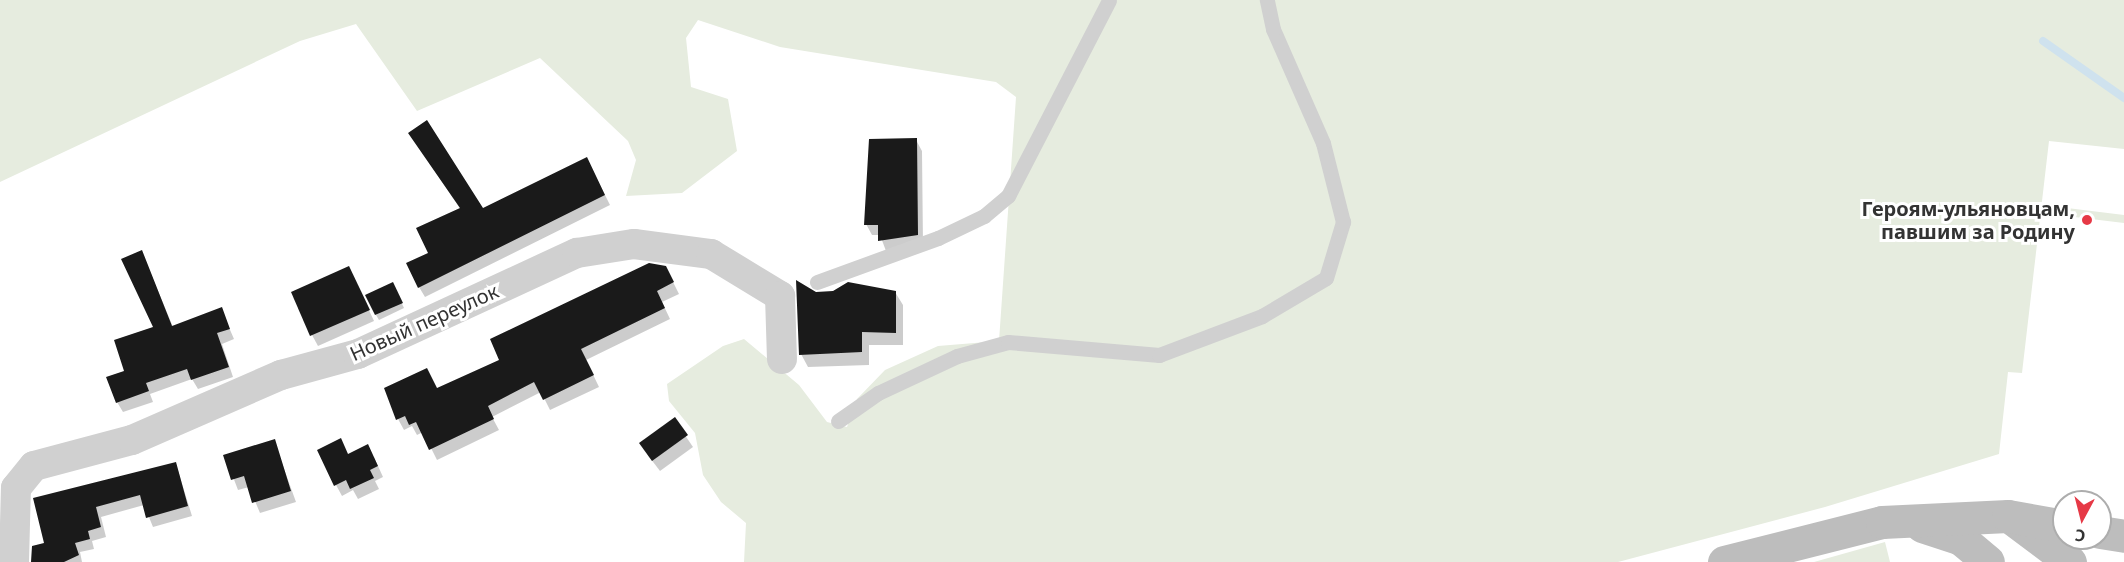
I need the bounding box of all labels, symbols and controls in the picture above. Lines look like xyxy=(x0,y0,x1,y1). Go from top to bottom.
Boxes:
place label: Героям-ульяновцам, павшим за Родину xyxy=(1861,196,2075,243)
marker: Героям-ульяновцам, павшим за Родину xyxy=(2080,213,2094,227)
street label: Новый переулок xyxy=(346,279,502,365)
north arrow xyxy=(2052,490,2112,550)
text: С xyxy=(2074,524,2087,547)

